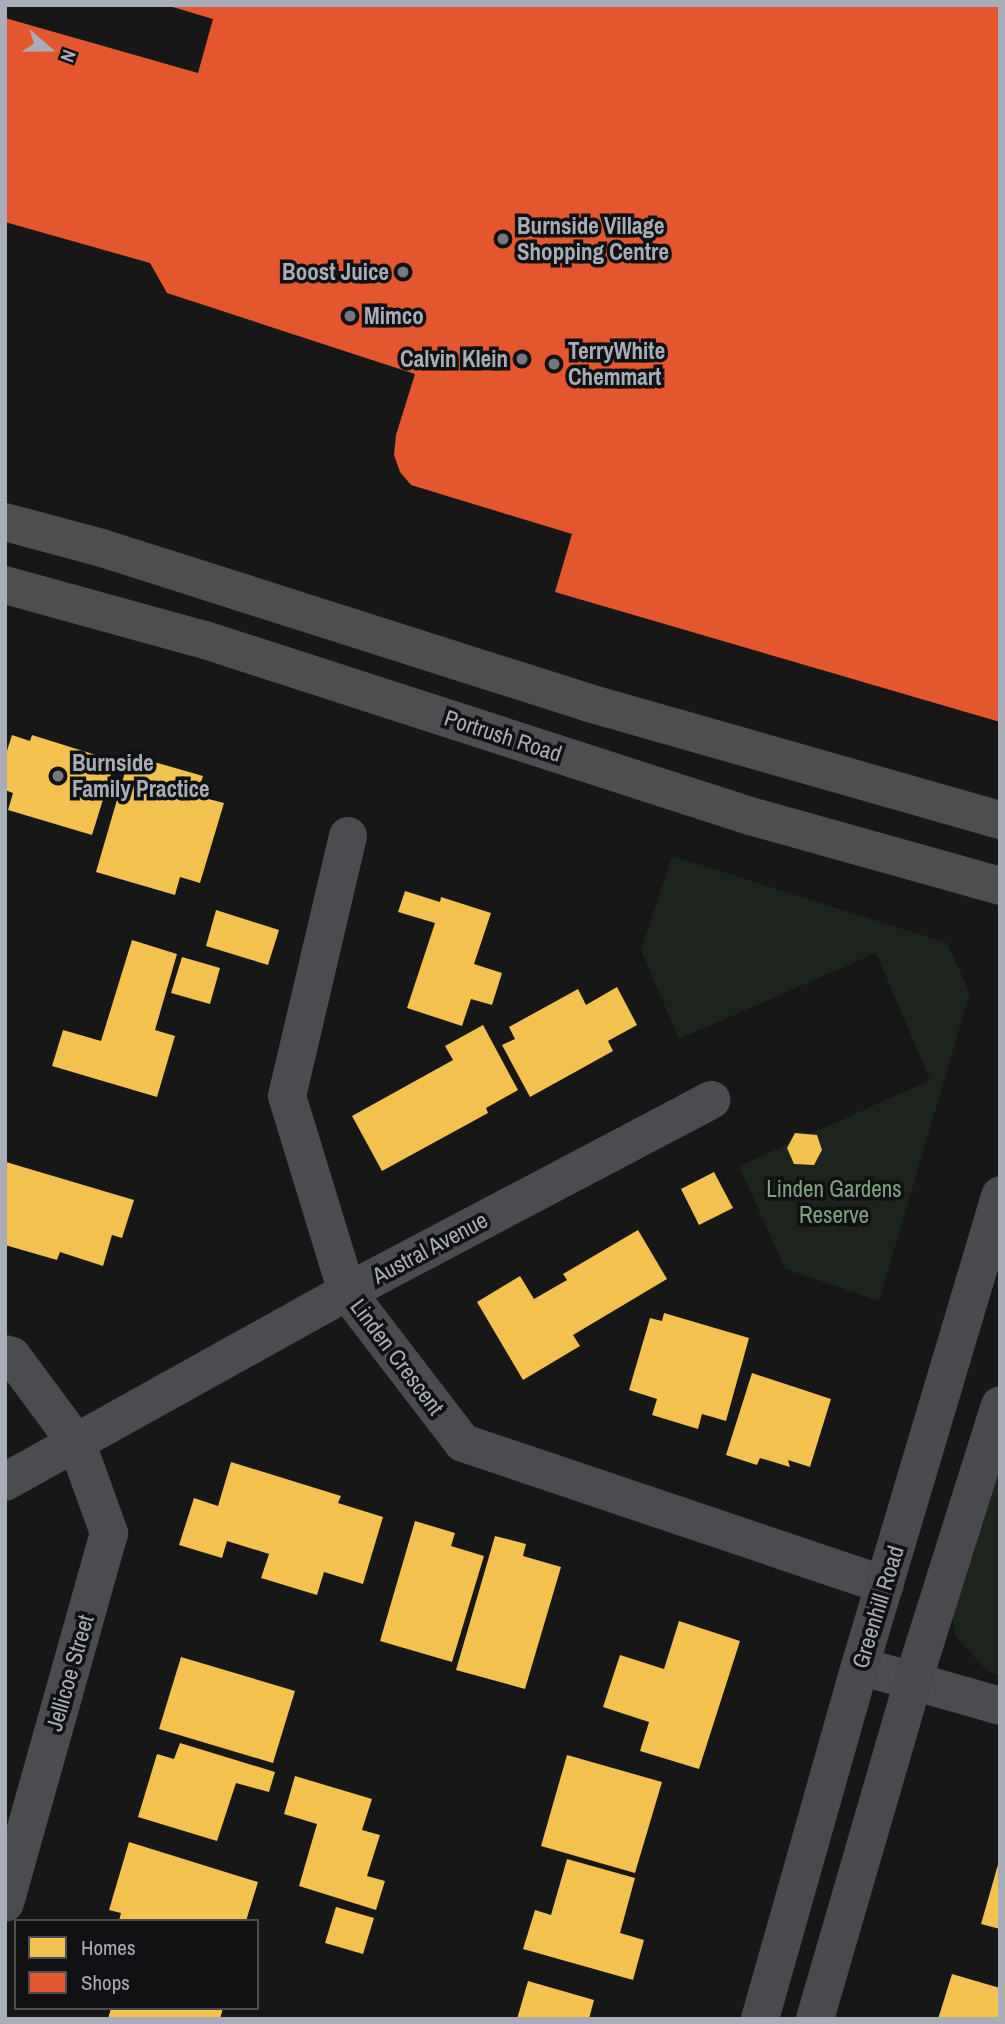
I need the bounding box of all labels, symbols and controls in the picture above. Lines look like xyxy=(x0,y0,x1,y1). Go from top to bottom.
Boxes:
north arrow xyxy=(14,14,84,84)
text: N xyxy=(55,46,83,66)
place label: Burnside Village Shopping Centre xyxy=(517,212,669,266)
marker: Burnside Village Shopping Centre xyxy=(495,231,511,247)
place label: Boost Juice xyxy=(282,258,389,286)
marker: Boost Juice xyxy=(395,264,411,280)
place label: Mimco xyxy=(364,302,424,330)
marker: Mimco xyxy=(342,308,358,324)
place label: TerryWhite Chemmart xyxy=(568,337,665,391)
place label: Calvin Klein xyxy=(400,345,508,373)
marker: Calvin Klein xyxy=(514,351,530,367)
marker: TerryWhite Chemmart xyxy=(546,356,562,372)
street label: Portrush Road xyxy=(441,704,565,768)
place label: Burnside Family Practice xyxy=(72,749,209,803)
marker: Burnside Family Practice xyxy=(50,768,66,784)
park label: Linden Gardens Reserve xyxy=(766,1175,902,1229)
street label: Austral Avenue xyxy=(367,1206,493,1290)
street label: Linden Crescent xyxy=(344,1293,450,1421)
street label: Greenhill Road xyxy=(846,1542,910,1672)
street label: Jellicoe Street xyxy=(40,1612,100,1734)
legend xyxy=(14,1919,259,2010)
text: Homes xyxy=(81,1933,136,1962)
text: Shops xyxy=(81,1968,130,1997)

